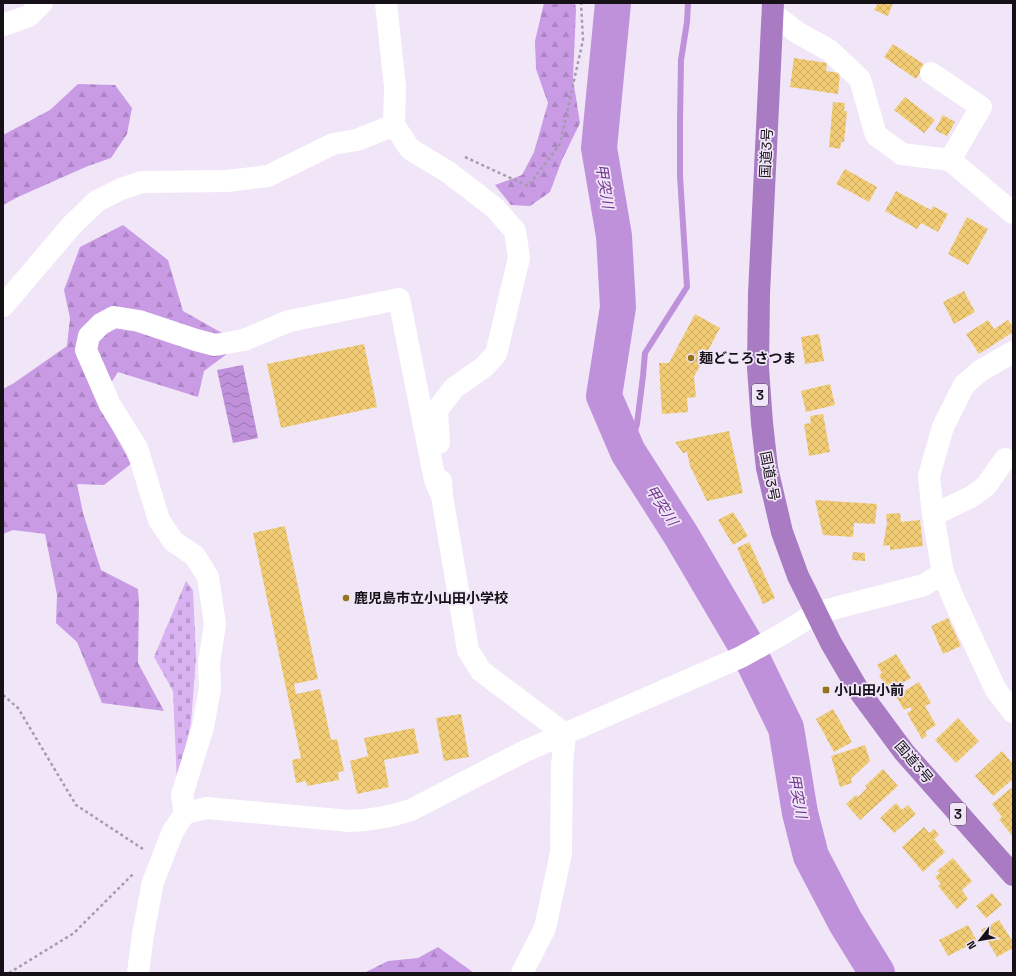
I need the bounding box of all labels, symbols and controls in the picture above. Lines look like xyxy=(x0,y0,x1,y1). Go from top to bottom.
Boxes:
street label: 国道3号 xyxy=(756,127,776,179)
water label: 甲突川 xyxy=(592,162,618,212)
place label: 麺どころさつま xyxy=(699,349,797,367)
marker: 麺どころさつま xyxy=(686,353,696,363)
road number: 3 xyxy=(752,384,768,406)
street label: 国道3号 xyxy=(756,450,784,502)
water label: 甲突川 xyxy=(642,481,683,531)
place label: 鹿児島市立小山田小学校 xyxy=(354,589,508,607)
marker: 鹿児島市立小山田小学校 xyxy=(341,593,351,603)
place label: 小山田小前 xyxy=(834,681,904,699)
marker: 小山田小前 xyxy=(821,685,831,695)
street label: 国道3号 xyxy=(891,737,937,787)
water label: 甲突川 xyxy=(785,772,812,822)
road number: 3 xyxy=(950,803,966,825)
north arrow xyxy=(960,920,1000,960)
text: N xyxy=(964,938,979,952)

